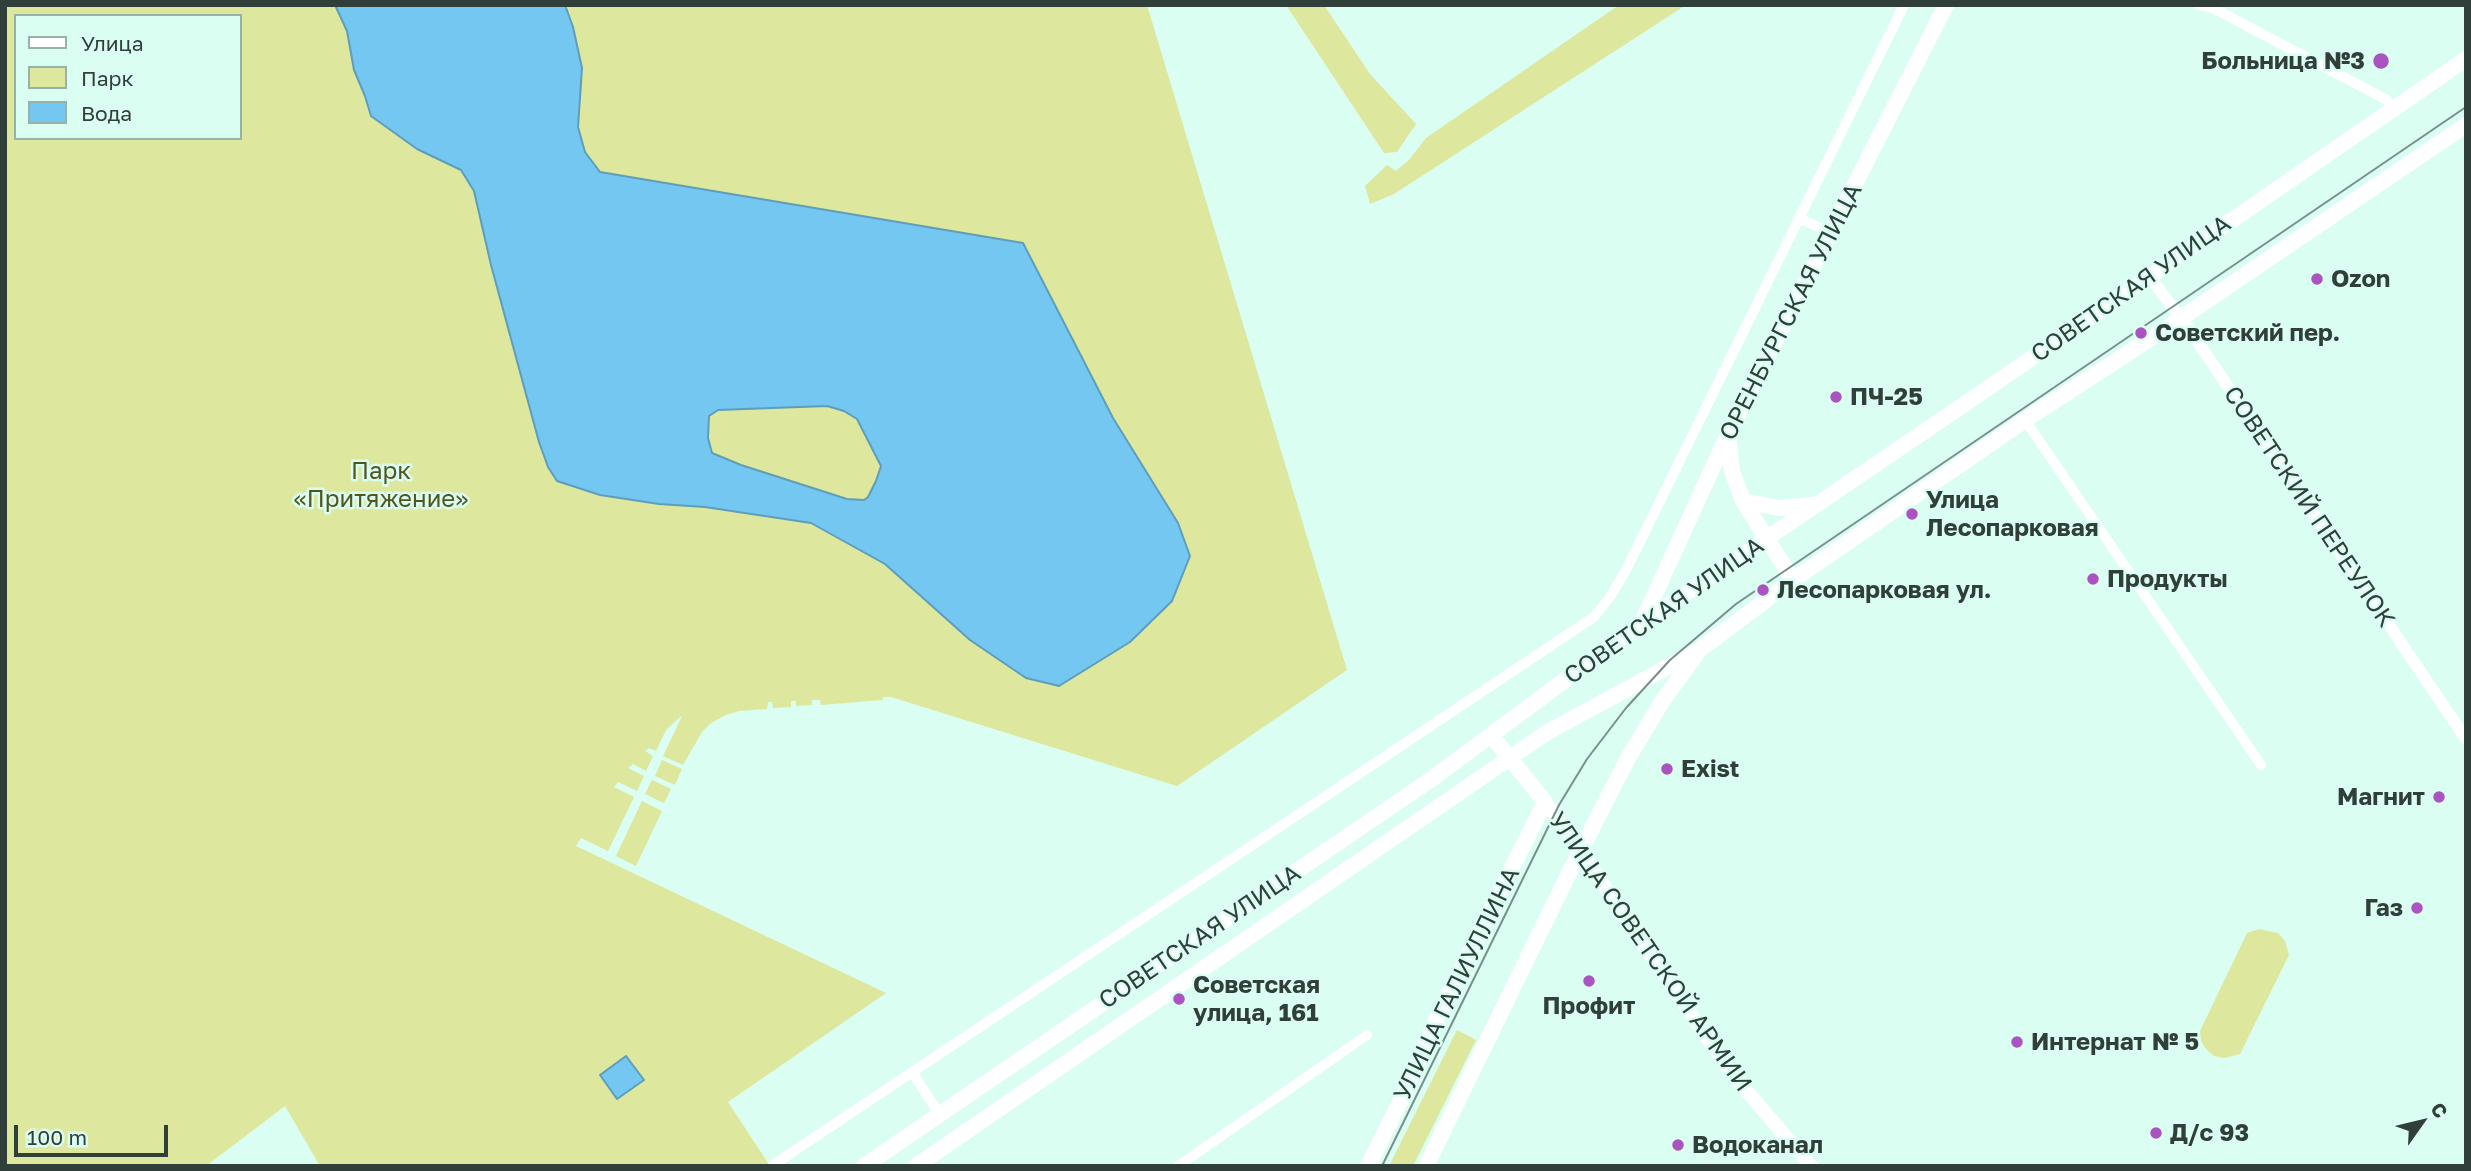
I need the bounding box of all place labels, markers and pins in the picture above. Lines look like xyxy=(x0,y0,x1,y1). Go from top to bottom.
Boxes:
place label: Больница №3 xyxy=(2201,47,2365,75)
marker: Больница №3 xyxy=(2371,51,2391,71)
place label: Ozon xyxy=(2331,265,2390,293)
marker: Ozon xyxy=(2309,271,2325,287)
place label: Советский пер. xyxy=(2155,319,2340,347)
marker: Советский пер. xyxy=(2133,325,2149,341)
place label: ПЧ-25 xyxy=(1850,383,1923,411)
marker: ПЧ-25 xyxy=(1828,389,1844,405)
place label: Улица Лесопарковая xyxy=(1926,486,2099,542)
marker: Улица Лесопарковая xyxy=(1904,506,1920,522)
place label: Продукты xyxy=(2107,565,2228,593)
marker: Продукты xyxy=(2085,571,2101,587)
place label: Лесопарковая ул. xyxy=(1777,576,1992,604)
marker: Лесопарковая ул. xyxy=(1755,582,1771,598)
place label: Exist xyxy=(1681,755,1739,783)
marker: Exist xyxy=(1659,761,1675,777)
place label: Магнит xyxy=(2337,783,2425,811)
marker: Магнит xyxy=(2431,789,2447,805)
place label: Газ xyxy=(2364,894,2403,922)
marker: Газ xyxy=(2409,900,2425,916)
place label: Советская улица, 161 xyxy=(1193,971,1320,1027)
marker: Профит xyxy=(1581,973,1597,989)
marker: Советская улица, 161 xyxy=(1171,991,1187,1007)
place label: Профит xyxy=(1543,992,1635,1020)
place label: Интернат № 5 xyxy=(2031,1028,2199,1056)
marker: Интернат № 5 xyxy=(2009,1034,2025,1050)
place label: Д/с 93 xyxy=(2170,1119,2249,1147)
marker: Д/с 93 xyxy=(2148,1125,2164,1141)
place label: Водоканал xyxy=(1692,1131,1823,1159)
marker: Водоканал xyxy=(1670,1137,1686,1153)

